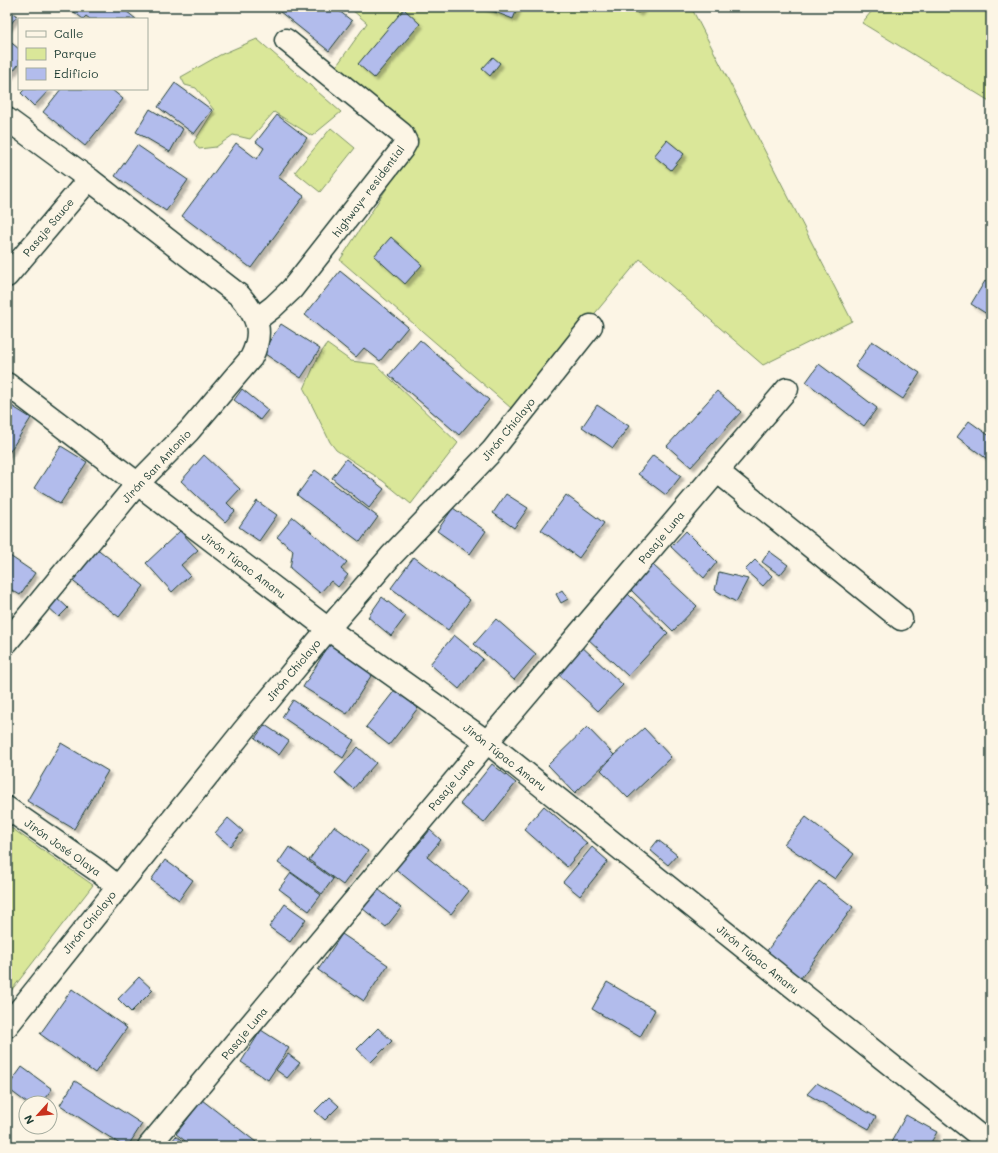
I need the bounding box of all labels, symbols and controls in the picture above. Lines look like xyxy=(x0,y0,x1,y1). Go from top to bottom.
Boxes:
legend xyxy=(18,18,148,90)
text: Calle xyxy=(54,25,84,41)
text: Parque xyxy=(54,45,97,61)
text: Edificio xyxy=(54,65,98,81)
street label: highway= residential xyxy=(328,142,408,240)
street label: Pasaje Sauce xyxy=(19,194,77,259)
street label: Jirón Chiclayo xyxy=(478,394,538,464)
street label: Jirón San Antonio xyxy=(118,426,194,506)
street label: Pasaje Luna xyxy=(635,507,688,567)
street label: Jirón Túpac Amaru xyxy=(199,528,289,602)
street label: Jirón Chiclayo xyxy=(263,635,324,704)
street label: Jirón Túpac Amaru xyxy=(460,720,550,794)
street label: Pasaje Luna xyxy=(425,754,478,814)
street label: Jirón José Olaya xyxy=(22,815,104,879)
street label: Jirón Chiclayo xyxy=(59,887,119,957)
street label: Jirón Túpac Amaru xyxy=(714,921,802,997)
street label: Pasaje Luna xyxy=(218,1003,271,1063)
north arrow xyxy=(18,1095,58,1135)
text: N xyxy=(20,1113,37,1127)

